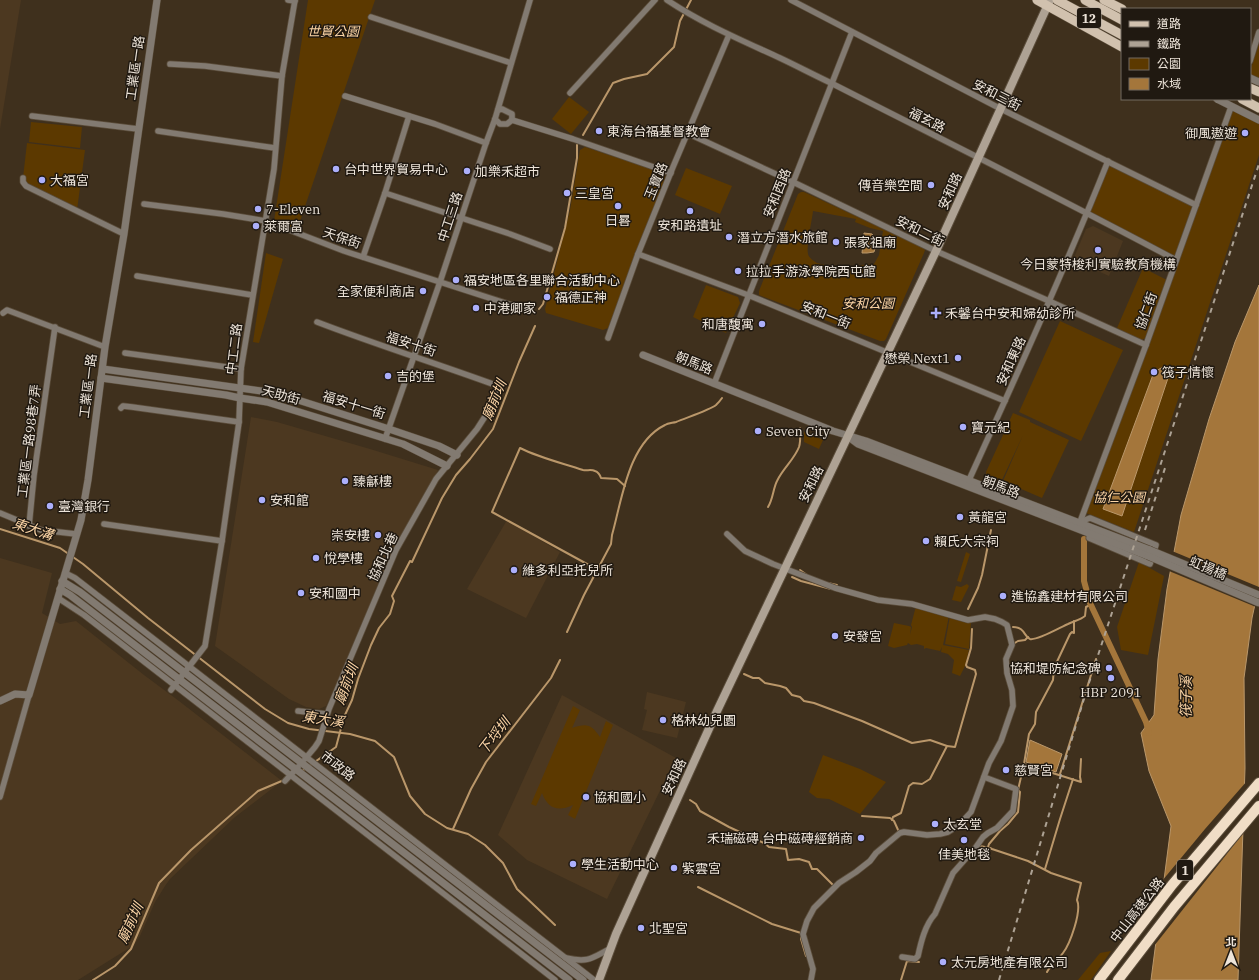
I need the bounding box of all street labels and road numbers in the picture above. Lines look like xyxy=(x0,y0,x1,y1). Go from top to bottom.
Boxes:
road number: 12 xyxy=(1077,8,1101,28)
street label: 工業區一路 xyxy=(122,35,148,101)
street label: 安和三街 xyxy=(970,76,1024,114)
street label: 福玄路 xyxy=(906,104,948,136)
street label: 玉寶路 xyxy=(641,160,671,202)
street label: 安和西路 xyxy=(759,166,795,220)
street label: 安和路 xyxy=(934,170,966,212)
street label: 中工三路 xyxy=(434,190,466,244)
street label: 安和二街 xyxy=(893,212,947,250)
street label: 天保街 xyxy=(321,224,363,252)
street label: 協仁街 xyxy=(1131,290,1161,332)
street label: 安和一街 xyxy=(799,297,853,333)
street label: 中工二路 xyxy=(222,322,246,376)
street label: 福安十街 xyxy=(384,328,438,360)
street label: 安和東路 xyxy=(993,334,1029,388)
street label: 朝馬路 xyxy=(673,348,715,378)
street label: 工業區一路 xyxy=(76,353,100,419)
street label: 天助街 xyxy=(260,382,302,408)
street label: 工業區一路98巷7弄 xyxy=(14,383,44,499)
street label: 福安十一街 xyxy=(320,387,388,423)
street label: 安和路 xyxy=(795,463,827,505)
street label: 朝馬路 xyxy=(980,472,1022,502)
street label: 協和北巷 xyxy=(364,530,402,584)
street label: 虹揚橋 xyxy=(1187,553,1229,583)
street label: 市政路 xyxy=(317,747,359,785)
street label: 安和路 xyxy=(658,756,690,798)
road number: 1 xyxy=(1177,860,1193,880)
street label: 中山高速公路 xyxy=(1106,874,1168,946)

